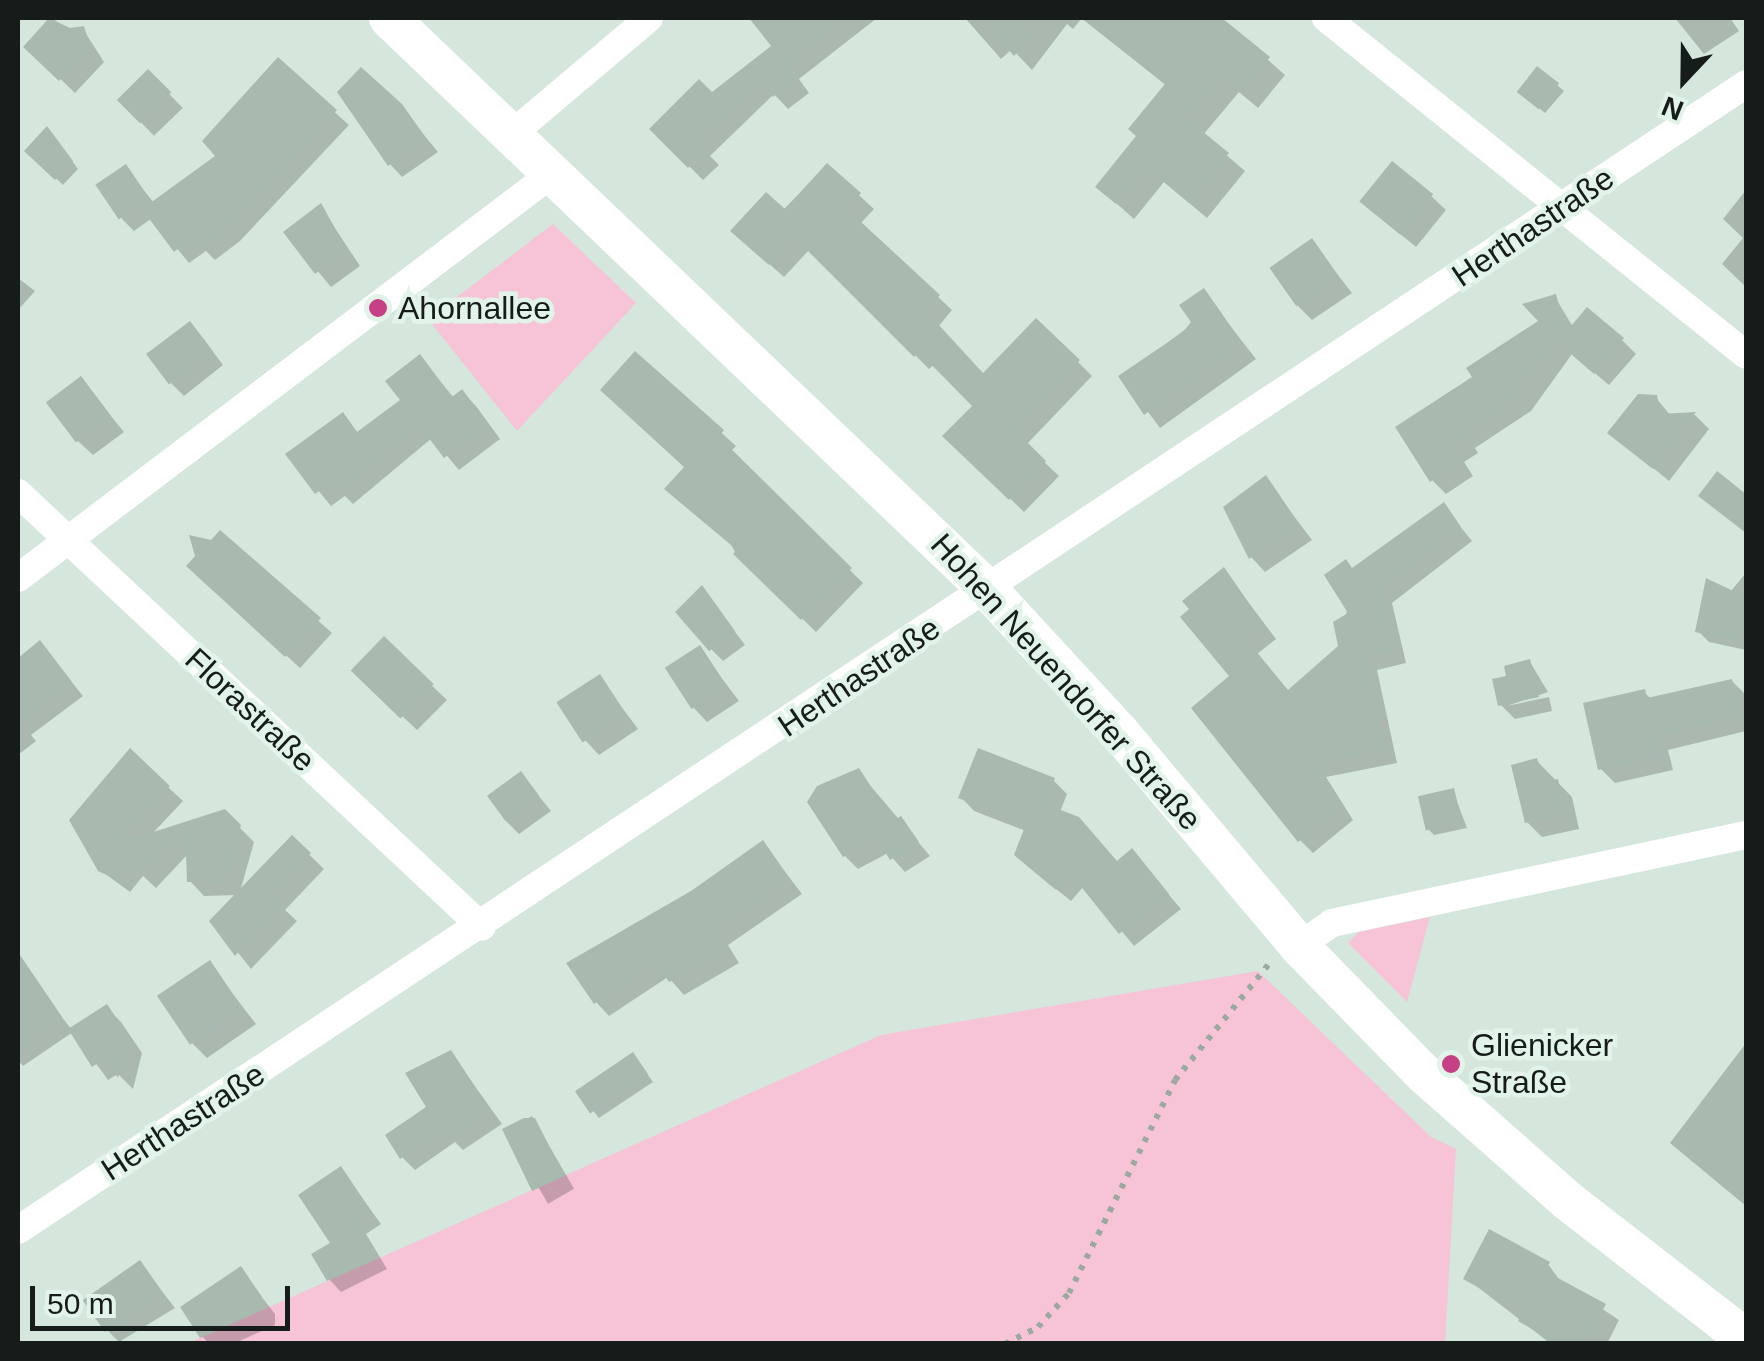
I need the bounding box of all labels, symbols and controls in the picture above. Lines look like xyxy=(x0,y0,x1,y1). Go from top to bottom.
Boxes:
north arrow xyxy=(1634,30,1734,130)
text: N xyxy=(1657,90,1688,126)
street label: Herthastraße xyxy=(1445,159,1621,295)
place label: Ahornallee xyxy=(398,289,551,327)
marker: Ahornallee xyxy=(367,297,389,319)
street label: Hohen Neuendorfer Straße xyxy=(923,526,1209,838)
street label: Herthastraße xyxy=(771,609,947,745)
street label: Florastraße xyxy=(177,640,323,780)
place label: Glienicker Straße xyxy=(1471,1027,1613,1102)
marker: Glienicker Straße xyxy=(1440,1053,1462,1075)
street label: Herthastraße xyxy=(94,1055,272,1189)
scale bar xyxy=(35,1266,295,1328)
text: 50 m xyxy=(47,1287,114,1320)

